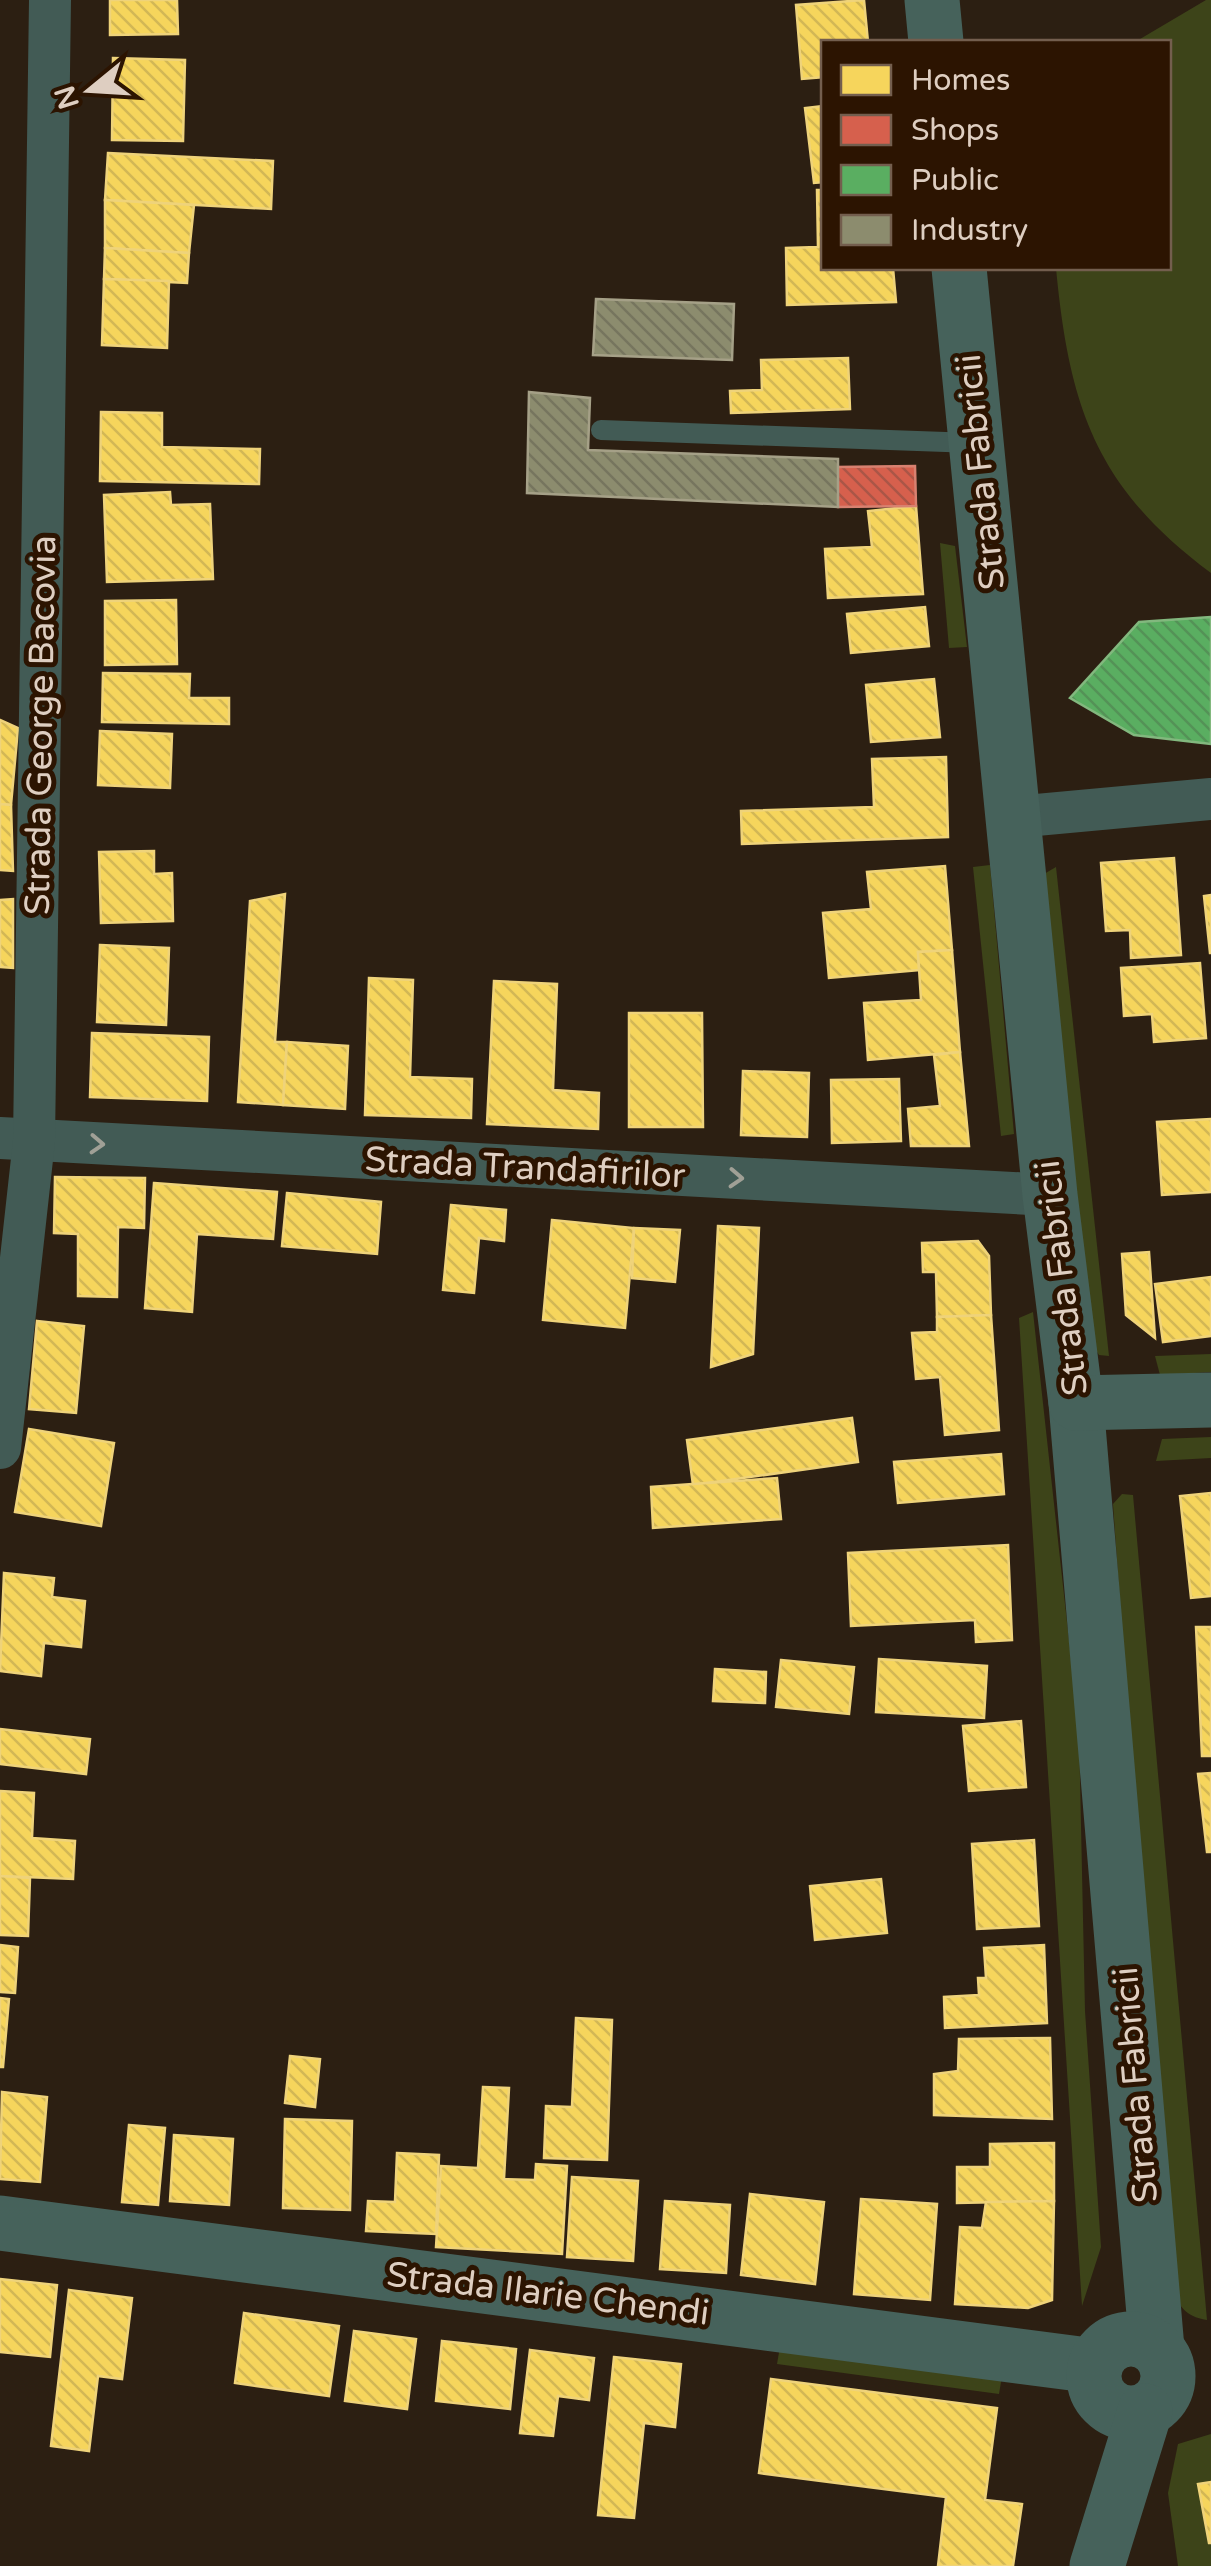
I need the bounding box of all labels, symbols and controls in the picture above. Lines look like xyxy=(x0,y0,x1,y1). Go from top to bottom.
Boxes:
north arrow xyxy=(40,40,140,140)
legend xyxy=(821,40,1171,270)
text: Homes xyxy=(911,62,1010,99)
text: N xyxy=(48,81,87,113)
text: Shops xyxy=(911,112,999,149)
text: Public xyxy=(911,162,999,199)
text: Industry xyxy=(911,212,1028,249)
street label: Strada Fabricii xyxy=(948,352,1014,592)
street label: Strada George Bacovia xyxy=(17,535,65,915)
one-way arrow xyxy=(90,1133,106,1154)
street label: Strada Trandafirilor xyxy=(364,1139,687,1197)
street label: Strada Fabricii xyxy=(1027,1158,1097,1398)
one-way arrow xyxy=(729,1167,745,1188)
street label: Strada Fabricii xyxy=(1105,1965,1167,2205)
street label: Strada Ilarie Chendi xyxy=(384,2253,712,2335)

